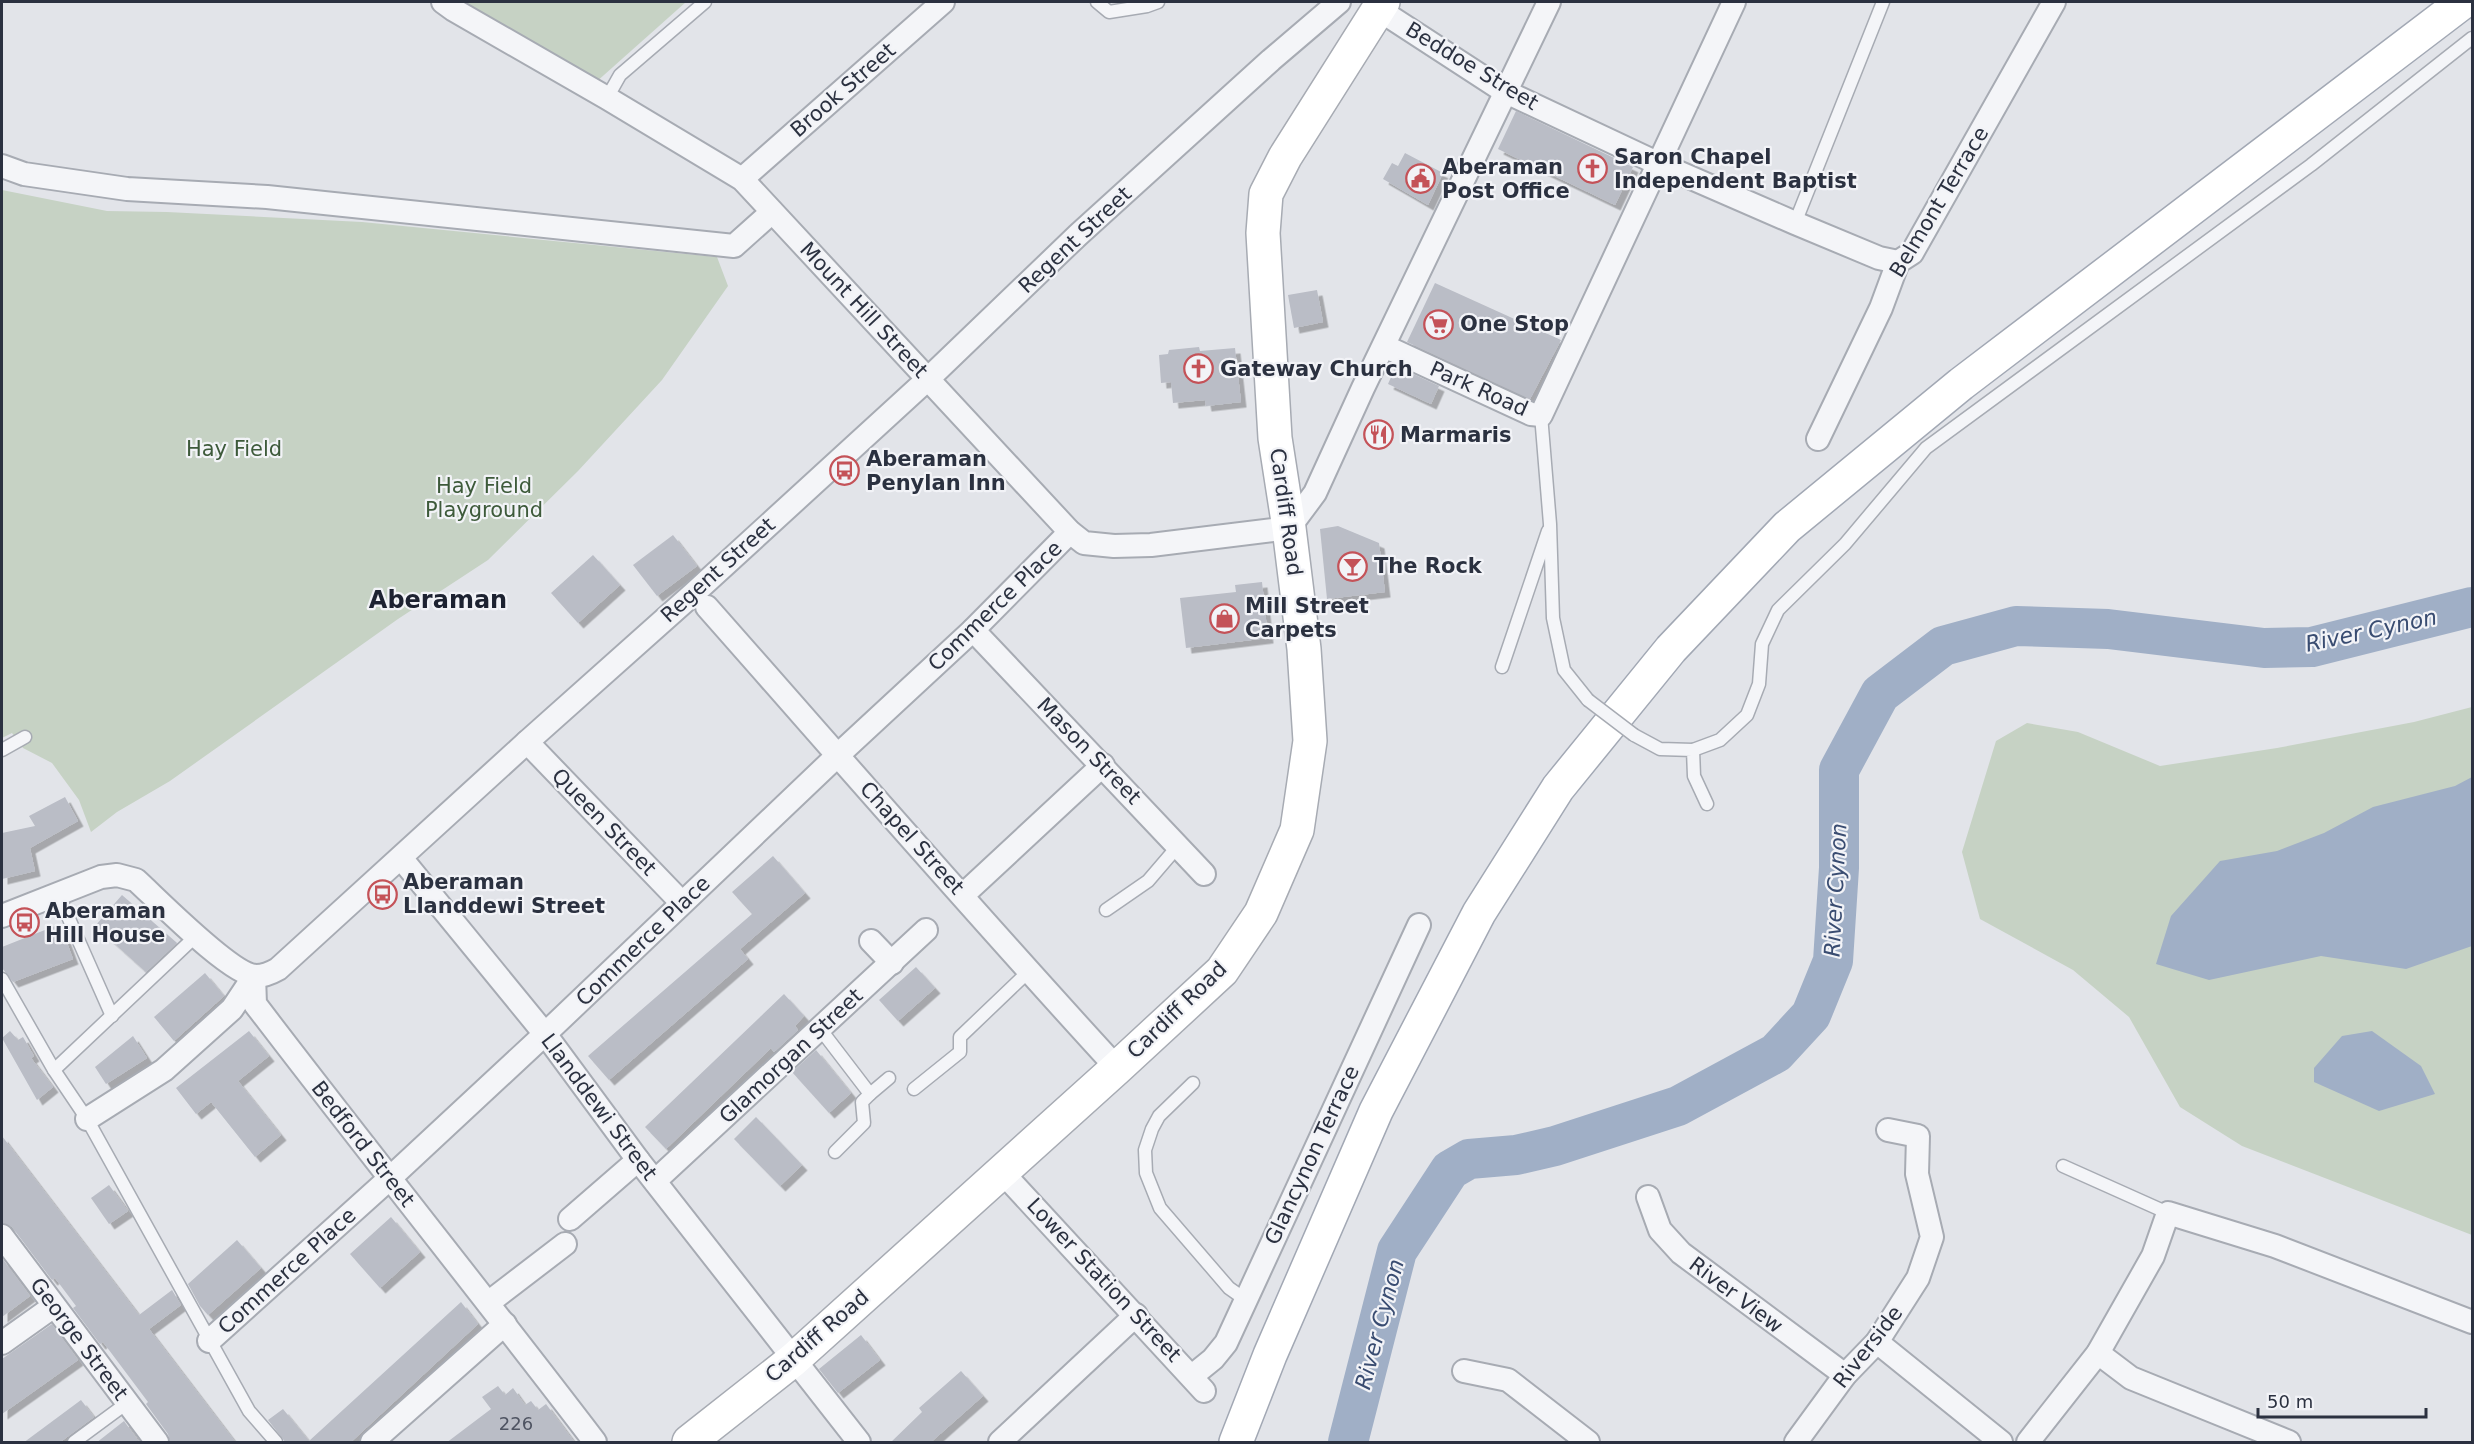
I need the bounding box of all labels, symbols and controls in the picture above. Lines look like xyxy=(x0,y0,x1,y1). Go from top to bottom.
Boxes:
street label: Beddoe Street xyxy=(1401,17,1543,115)
street label: Brook Street xyxy=(786,38,900,142)
street label: Belmont Terrace xyxy=(1885,122,1993,282)
place label: Saron Chapel Independent Baptist xyxy=(1614,145,1857,193)
church icon: Saron Chapel Independent Baptist xyxy=(1577,153,1609,185)
place label: Aberaman Post Office xyxy=(1442,155,1570,203)
public building icon: Aberaman Post Office xyxy=(1405,163,1437,195)
street label: Regent Street xyxy=(1014,182,1136,298)
street label: Mount Hill Street xyxy=(795,237,933,383)
supermarket icon: One Stop xyxy=(1423,308,1455,340)
place label: One Stop xyxy=(1460,312,1569,336)
church icon: Gateway Church xyxy=(1183,353,1215,385)
place label: Gateway Church xyxy=(1220,357,1413,381)
street label: Park Road xyxy=(1426,357,1532,421)
restaurant icon: Marmaris xyxy=(1363,419,1395,451)
place label: Marmaris xyxy=(1400,423,1512,447)
park label: Hay Field xyxy=(186,437,282,461)
place label: Aberaman Penylan Inn xyxy=(866,447,1006,495)
street label: Cardiff Road xyxy=(1265,447,1307,577)
bus stop icon: Aberaman Penylan Inn xyxy=(829,455,861,487)
park label: Hay Field Playground xyxy=(425,474,543,522)
street label: Regent Street xyxy=(656,513,780,627)
street label: Commerce Place xyxy=(923,536,1067,676)
bar icon: The Rock xyxy=(1337,550,1369,582)
place label: The Rock xyxy=(1374,554,1483,578)
district label: Aberaman xyxy=(369,586,507,614)
place label: Mill Street Carpets xyxy=(1245,594,1369,642)
shop icon: Mill Street Carpets xyxy=(1208,602,1240,634)
water label: River Cynon xyxy=(2303,604,2439,657)
street label: Mason Street xyxy=(1032,693,1146,809)
street label: Queen Street xyxy=(547,763,661,881)
street label: Chapel Street xyxy=(855,777,969,899)
water label: River Cynon xyxy=(1820,823,1851,957)
place label: Aberaman Llanddewi Street xyxy=(403,870,605,918)
street label: Commerce Place xyxy=(571,871,715,1011)
bus stop icon: Aberaman Llanddewi Street xyxy=(366,878,398,910)
place label: Aberaman Hill House xyxy=(45,899,166,947)
bus stop icon: Aberaman Hill House xyxy=(8,907,40,939)
street label: Cardiff Road xyxy=(1122,957,1232,1063)
street label: Glamorgan Street xyxy=(715,984,867,1128)
street label: Llanddewi Street xyxy=(536,1029,662,1185)
street label: Glancynon Terrace xyxy=(1260,1062,1364,1248)
street label: Bedford Street xyxy=(306,1076,420,1212)
street label: Lower Station Street xyxy=(1022,1193,1186,1367)
street label: Commerce Place xyxy=(213,1203,361,1339)
street label: River View xyxy=(1684,1252,1788,1338)
water label: River Cynon xyxy=(1350,1256,1409,1392)
street label: George Street xyxy=(25,1273,133,1405)
street label: Cardiff Road xyxy=(761,1285,873,1387)
street label: Riverside xyxy=(1829,1301,1907,1393)
scale bar xyxy=(2258,1381,2426,1419)
text: 50 m xyxy=(2267,1391,2313,1412)
house number: 226 xyxy=(499,1413,533,1434)

